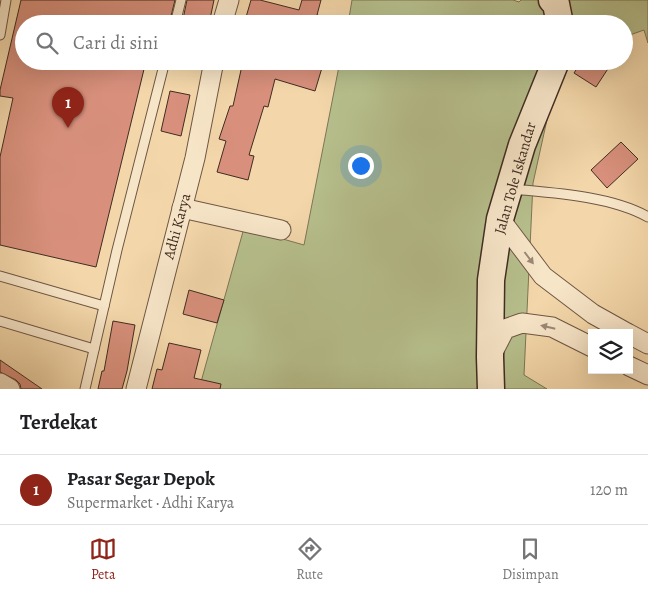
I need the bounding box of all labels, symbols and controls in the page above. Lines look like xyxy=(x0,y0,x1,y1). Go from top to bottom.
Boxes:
search box xyxy=(15,15,633,70)
icon: search xyxy=(33,29,61,57)
text: Cari di sini xyxy=(73,30,158,56)
pin: 1 xyxy=(52,87,84,128)
street label: Jalan Tole Iskandar xyxy=(489,119,541,236)
your location xyxy=(348,153,374,179)
street label: Adhi Karya xyxy=(158,191,195,262)
one-way arrow xyxy=(524,251,535,264)
one-way arrow xyxy=(540,323,555,331)
map controls xyxy=(588,329,633,374)
button: layers xyxy=(588,329,633,374)
text: Terdekat xyxy=(20,408,98,436)
text: Pasar Segar Depok xyxy=(67,466,215,492)
text: 1 xyxy=(33,479,39,501)
text: 120 m xyxy=(590,479,628,501)
text: Supermarket · Adhi Karya xyxy=(67,492,234,514)
tab: Peta xyxy=(89,535,117,584)
tab: Rute xyxy=(296,535,324,584)
tab: Disimpan xyxy=(502,535,559,584)

